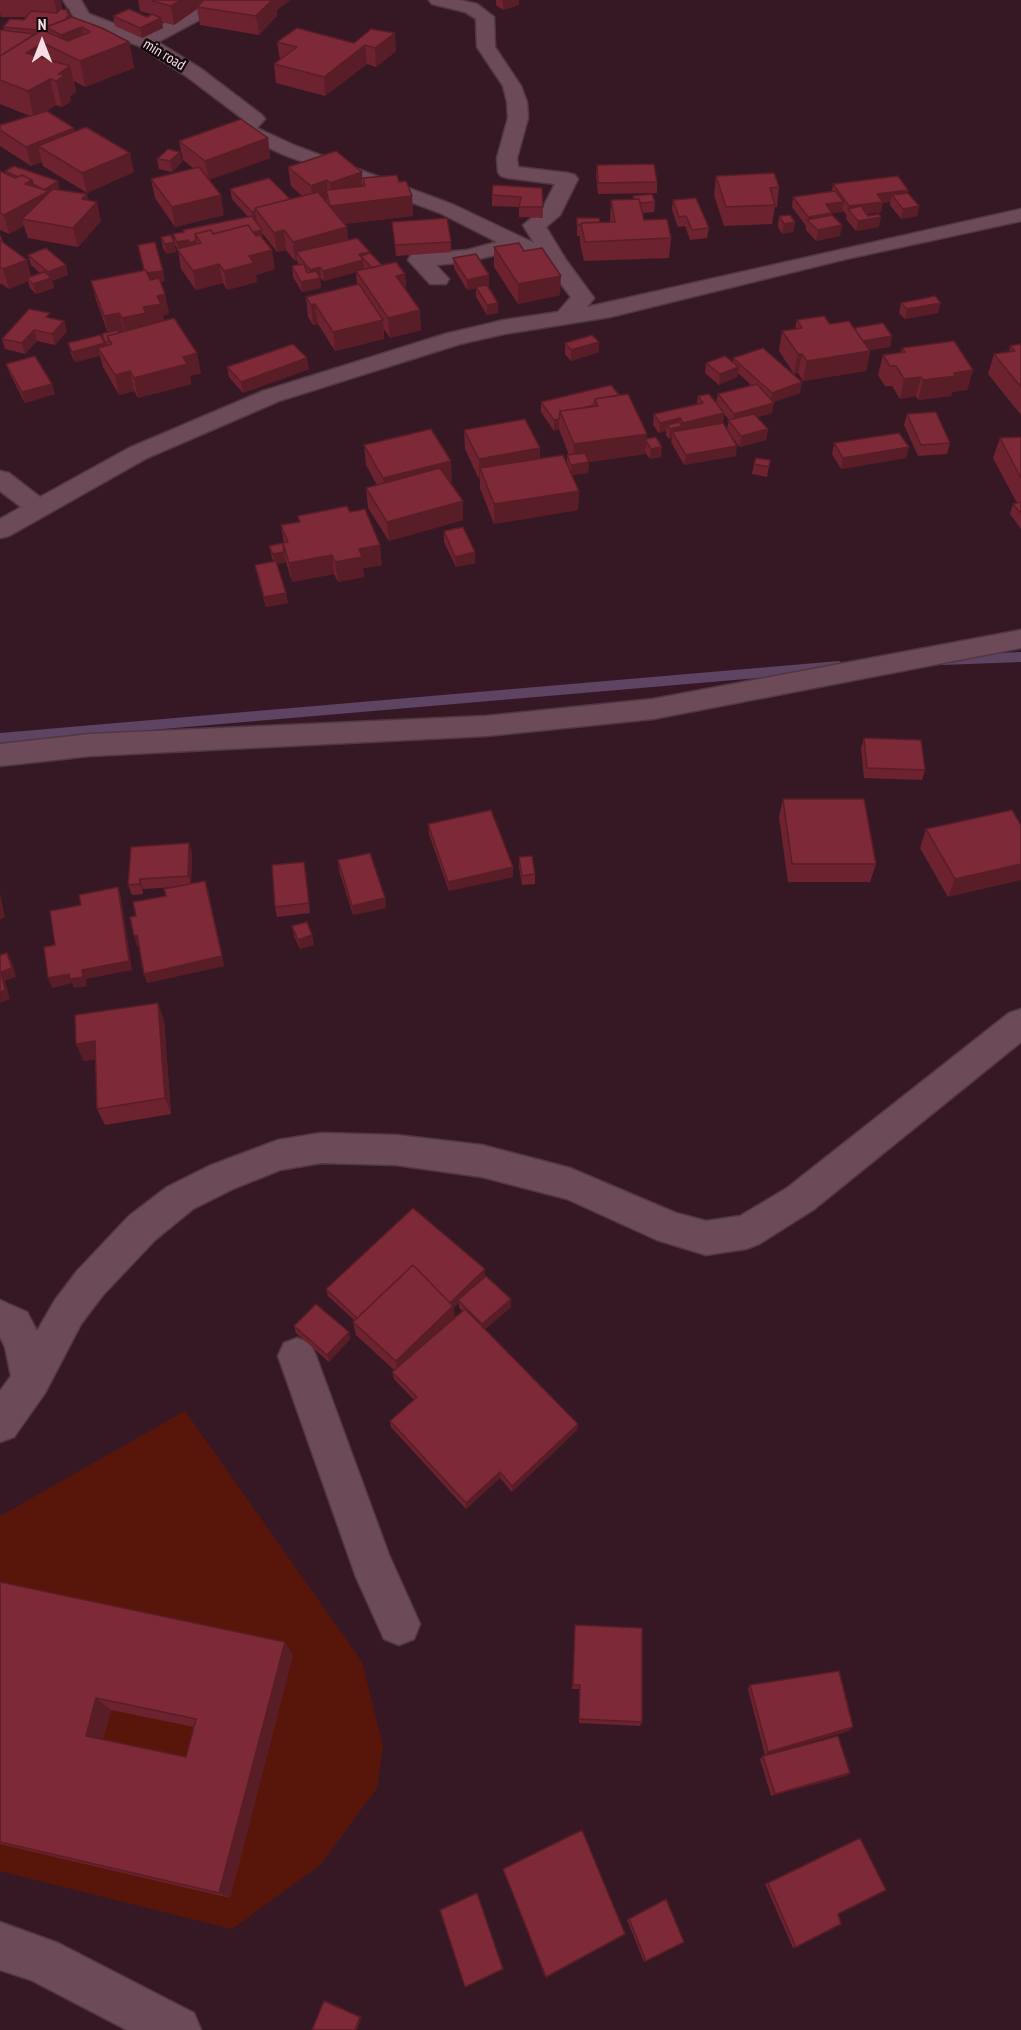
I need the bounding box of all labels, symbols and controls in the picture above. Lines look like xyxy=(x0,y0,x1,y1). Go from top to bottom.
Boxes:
north arrow xyxy=(12,12,72,72)
text: N xyxy=(38,14,46,34)
street label: min road xyxy=(140,35,188,75)

